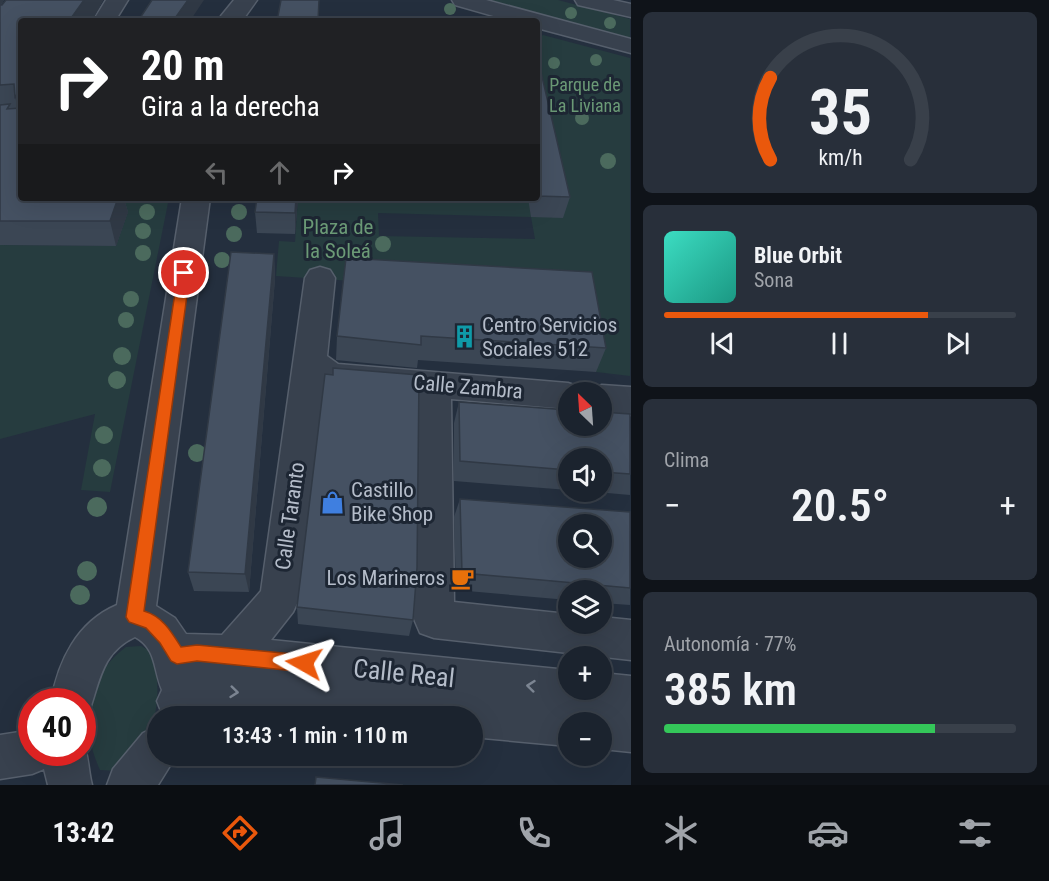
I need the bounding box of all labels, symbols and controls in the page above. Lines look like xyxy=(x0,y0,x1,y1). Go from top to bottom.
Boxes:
text: 20 m xyxy=(141,41,224,90)
icon: right xyxy=(42,42,120,120)
park label: Parque de La Liviana xyxy=(549,74,621,116)
text: 35 xyxy=(808,76,872,149)
text: Gira a la derecha xyxy=(141,91,320,123)
text: km/h xyxy=(818,145,862,170)
icon: left xyxy=(200,156,233,189)
icon: ahead xyxy=(263,156,296,189)
icon: right xyxy=(326,156,359,189)
park label: Plaza de la Soleá xyxy=(303,215,374,263)
text: Blue Orbit xyxy=(754,243,842,268)
pin xyxy=(158,247,209,298)
icon: arrive xyxy=(167,256,200,289)
text: Sona xyxy=(754,268,794,292)
place label: Centro Servicios Sociales 512 xyxy=(482,313,617,361)
building icon: Centro Servicios Sociales 512 xyxy=(451,324,477,350)
icon: previous xyxy=(706,327,739,360)
icon: pause xyxy=(823,327,856,360)
icon: next xyxy=(941,327,974,360)
street label: Calle Zambra xyxy=(412,370,524,404)
north arrow xyxy=(558,382,612,436)
map controls xyxy=(558,382,612,766)
button: sound xyxy=(558,448,612,502)
text: Clima xyxy=(664,448,709,472)
street label: Calle Taranto xyxy=(271,461,309,571)
place label: Castillo Bike Shop xyxy=(351,478,433,526)
text: 20.5° xyxy=(791,479,889,532)
text: − xyxy=(664,486,681,525)
text: + xyxy=(1000,486,1016,525)
shop icon: Castillo Bike Shop xyxy=(320,489,346,515)
button: search xyxy=(558,514,612,568)
cafe icon: Los Marineros xyxy=(450,565,476,591)
place label: Los Marineros xyxy=(327,566,445,590)
button: layers xyxy=(558,580,612,634)
position arrow xyxy=(272,631,336,695)
text: Autonomía · 77% xyxy=(664,632,796,656)
button: + xyxy=(558,646,612,700)
street label: Calle Real xyxy=(352,653,456,693)
text: 385 km xyxy=(664,663,797,716)
one-way arrow xyxy=(526,680,535,693)
one-way arrow xyxy=(230,685,239,698)
speed limit sign: 40 xyxy=(18,688,96,766)
button: − xyxy=(558,712,612,766)
text: 13:43 · 1 min · 110 m xyxy=(222,723,408,748)
icon: directions xyxy=(219,812,261,854)
icon: music xyxy=(366,812,408,854)
icon: phone xyxy=(513,812,555,854)
icon: climate xyxy=(660,812,702,854)
icon: car xyxy=(807,812,849,854)
icon: filters xyxy=(954,812,996,854)
text: 13:42 xyxy=(53,817,114,849)

